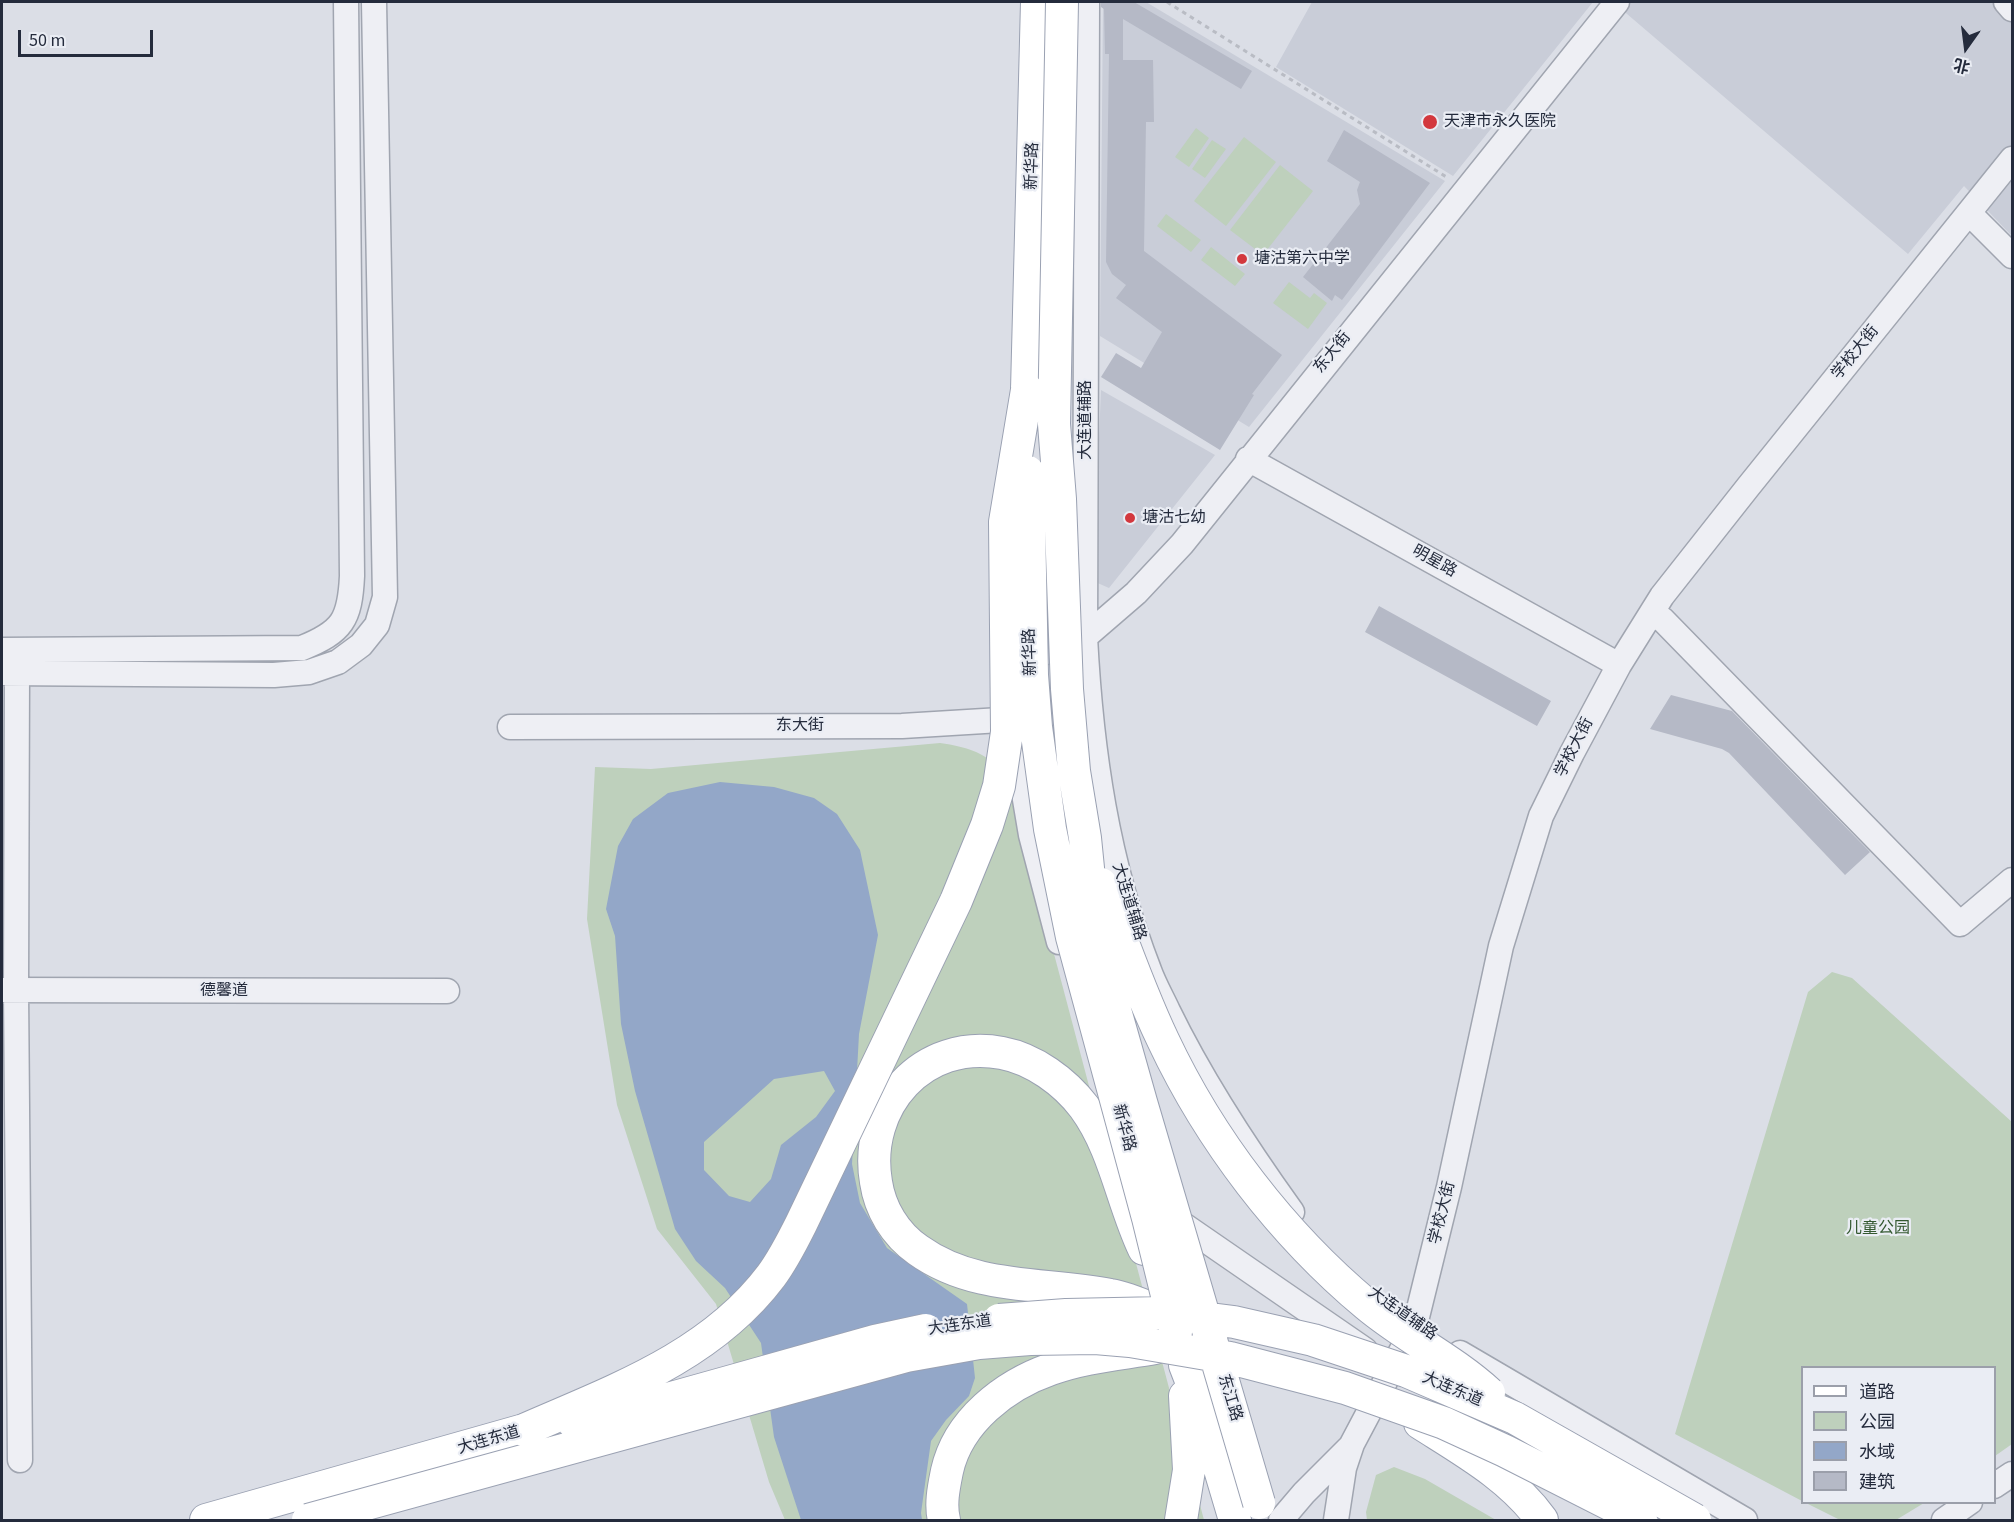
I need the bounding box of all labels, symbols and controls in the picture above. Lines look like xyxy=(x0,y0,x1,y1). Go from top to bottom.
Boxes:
scale bar xyxy=(21,18,156,56)
north arrow xyxy=(1936,18,1996,78)
text: 50 m xyxy=(29,28,65,53)
text: 北 xyxy=(1951,53,1972,78)
place label: 天津市永久医院 xyxy=(1444,112,1556,132)
marker: 天津市永久医院 xyxy=(1421,113,1439,131)
street label: 新华路 xyxy=(1023,142,1043,190)
place label: 塘沽第六中学 xyxy=(1254,249,1350,269)
marker: 塘沽第六中学 xyxy=(1235,252,1249,266)
street label: 学校大街 xyxy=(1828,322,1884,384)
street label: 东大街 xyxy=(1310,328,1356,378)
street label: 大连道辅路 xyxy=(1076,380,1096,460)
place label: 塘沽七幼 xyxy=(1142,508,1206,528)
marker: 塘沽七幼 xyxy=(1123,511,1137,525)
street label: 明星路 xyxy=(1408,542,1460,582)
street label: 新华路 xyxy=(1021,628,1041,676)
street label: 学校大街 xyxy=(1552,715,1598,781)
street label: 东大街 xyxy=(776,716,824,736)
street label: 大连道辅路 xyxy=(1107,861,1149,943)
street label: 德馨道 xyxy=(200,981,248,1001)
street label: 新华路 xyxy=(1108,1102,1138,1154)
street label: 学校大街 xyxy=(1426,1180,1460,1246)
park label: 儿童公园 xyxy=(1846,1219,1910,1239)
street label: 大连道辅路 xyxy=(1364,1283,1440,1345)
street label: 大连东道 xyxy=(927,1312,993,1340)
legend xyxy=(1801,1366,1996,1504)
street label: 大连东道 xyxy=(1419,1369,1485,1411)
street label: 东江路 xyxy=(1213,1372,1245,1424)
text: 道路 xyxy=(1859,1380,1895,1405)
text: 公园 xyxy=(1859,1410,1895,1435)
street label: 大连东道 xyxy=(456,1423,522,1459)
text: 水域 xyxy=(1859,1440,1895,1465)
text: 建筑 xyxy=(1859,1470,1895,1495)

